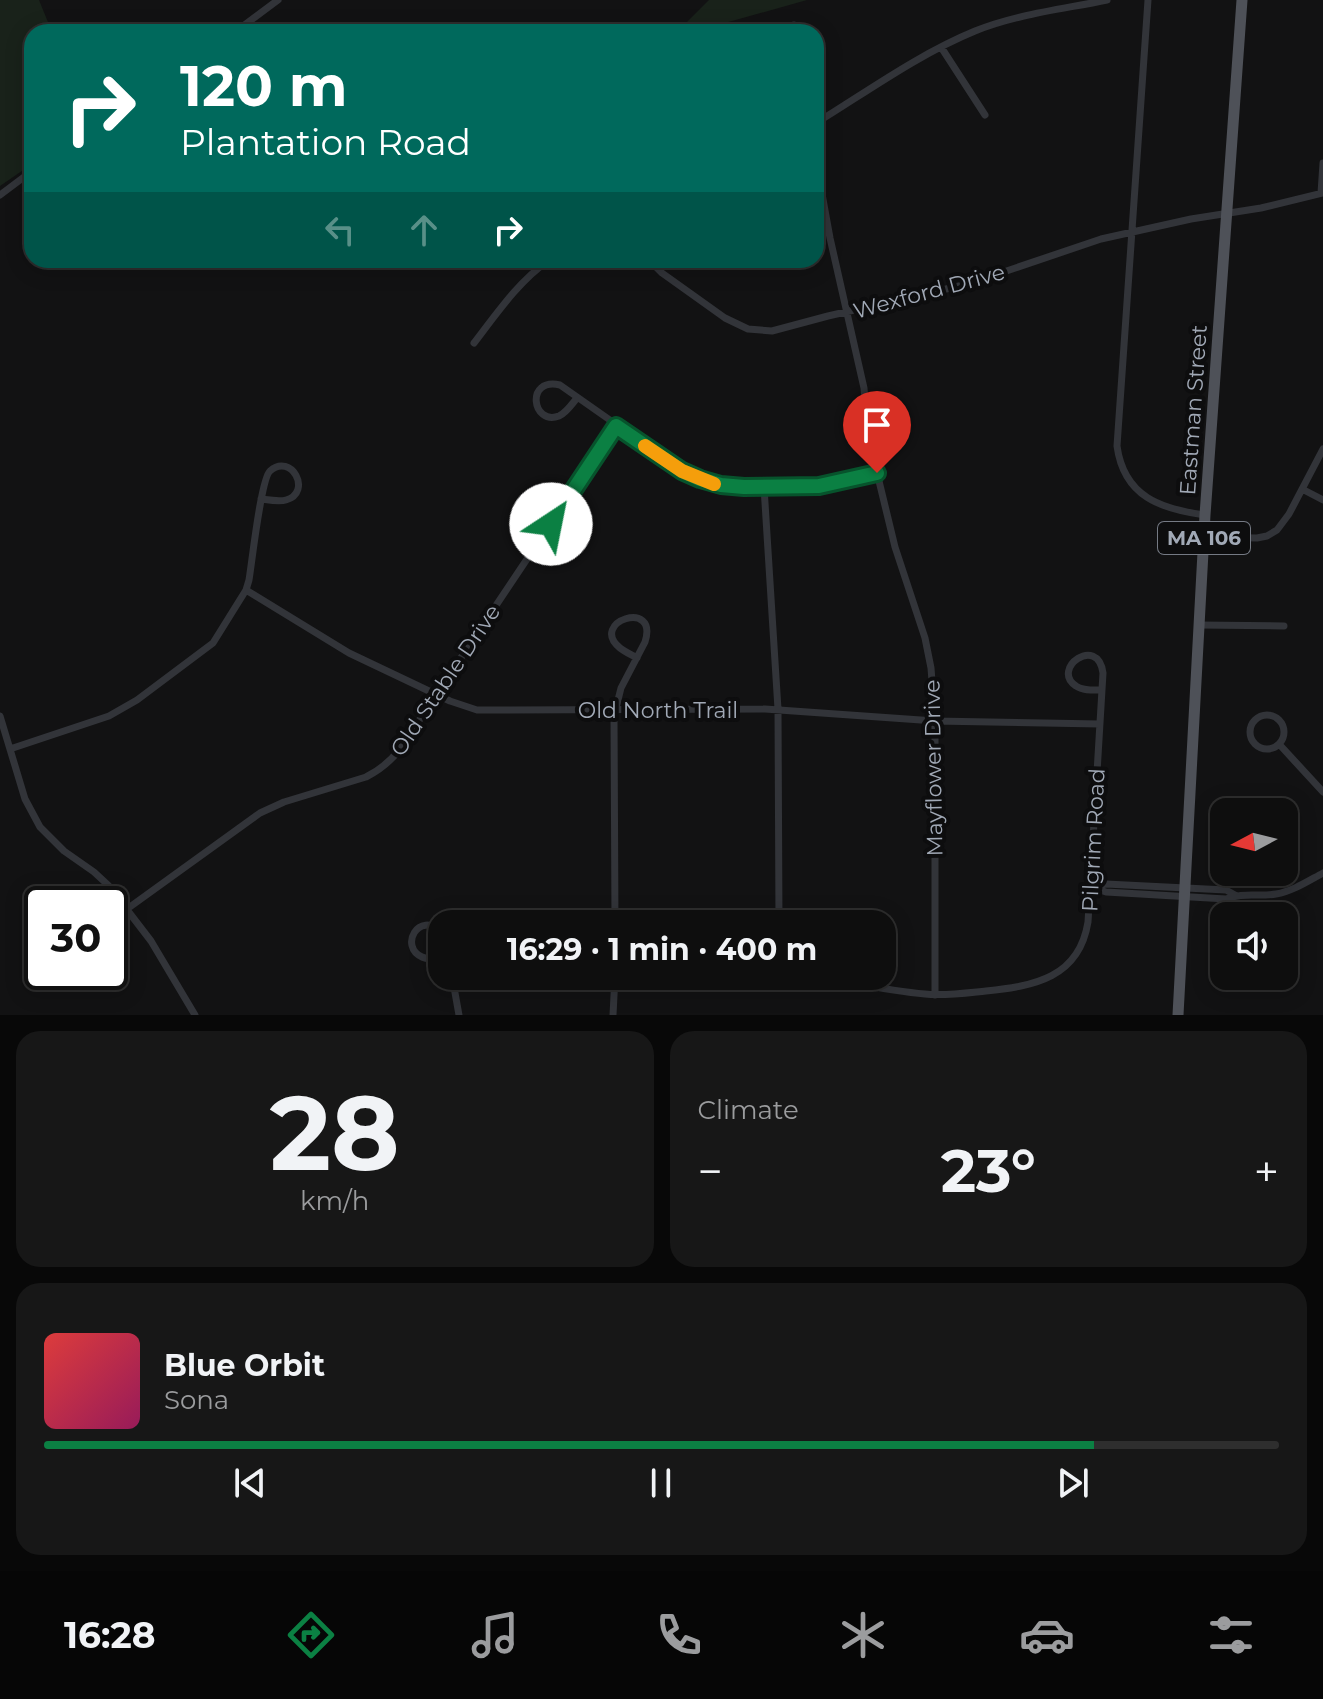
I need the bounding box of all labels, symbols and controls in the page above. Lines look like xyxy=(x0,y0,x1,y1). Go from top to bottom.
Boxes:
text: 120 m xyxy=(180,52,348,120)
icon: right xyxy=(48,56,152,160)
text: Plantation Road xyxy=(180,120,471,164)
icon: left xyxy=(318,208,362,252)
icon: ahead xyxy=(402,208,446,252)
icon: right xyxy=(486,208,530,252)
street label: Wexford Drive xyxy=(850,258,1008,325)
street label: Eastman Street xyxy=(1174,324,1213,496)
pin xyxy=(843,391,911,473)
icon: arrive xyxy=(855,403,899,447)
position arrow xyxy=(509,482,593,566)
road number: MA 106 xyxy=(1158,522,1250,554)
street label: Old Stable Drive xyxy=(385,599,506,761)
street label: Mayflower Drive xyxy=(918,679,949,857)
street label: Old North Trail xyxy=(578,697,738,724)
street label: Pilgrim Road xyxy=(1076,767,1111,913)
north arrow xyxy=(1210,798,1298,886)
map controls xyxy=(1210,798,1298,990)
speed limit sign: 30 xyxy=(24,886,128,990)
button: sound xyxy=(1210,902,1298,990)
text: 16:29 · 1 min · 400 m xyxy=(507,931,817,968)
text: 28 xyxy=(270,1069,400,1196)
text: Climate xyxy=(698,1094,799,1126)
text: 23° xyxy=(941,1134,1036,1207)
text: − xyxy=(698,1144,723,1198)
text: + xyxy=(1254,1144,1279,1198)
text: km/h xyxy=(300,1185,369,1217)
text: Blue Orbit xyxy=(164,1347,325,1384)
text: Sona xyxy=(164,1384,229,1416)
icon: previous xyxy=(228,1461,272,1505)
icon: pause xyxy=(639,1461,683,1505)
icon: next xyxy=(1051,1461,1095,1505)
icon: directions xyxy=(283,1607,339,1663)
icon: music xyxy=(467,1607,523,1663)
icon: phone xyxy=(651,1607,707,1663)
icon: climate xyxy=(835,1607,891,1663)
icon: car xyxy=(1019,1607,1075,1663)
icon: filters xyxy=(1203,1607,1259,1663)
text: 16:28 xyxy=(64,1613,155,1657)

